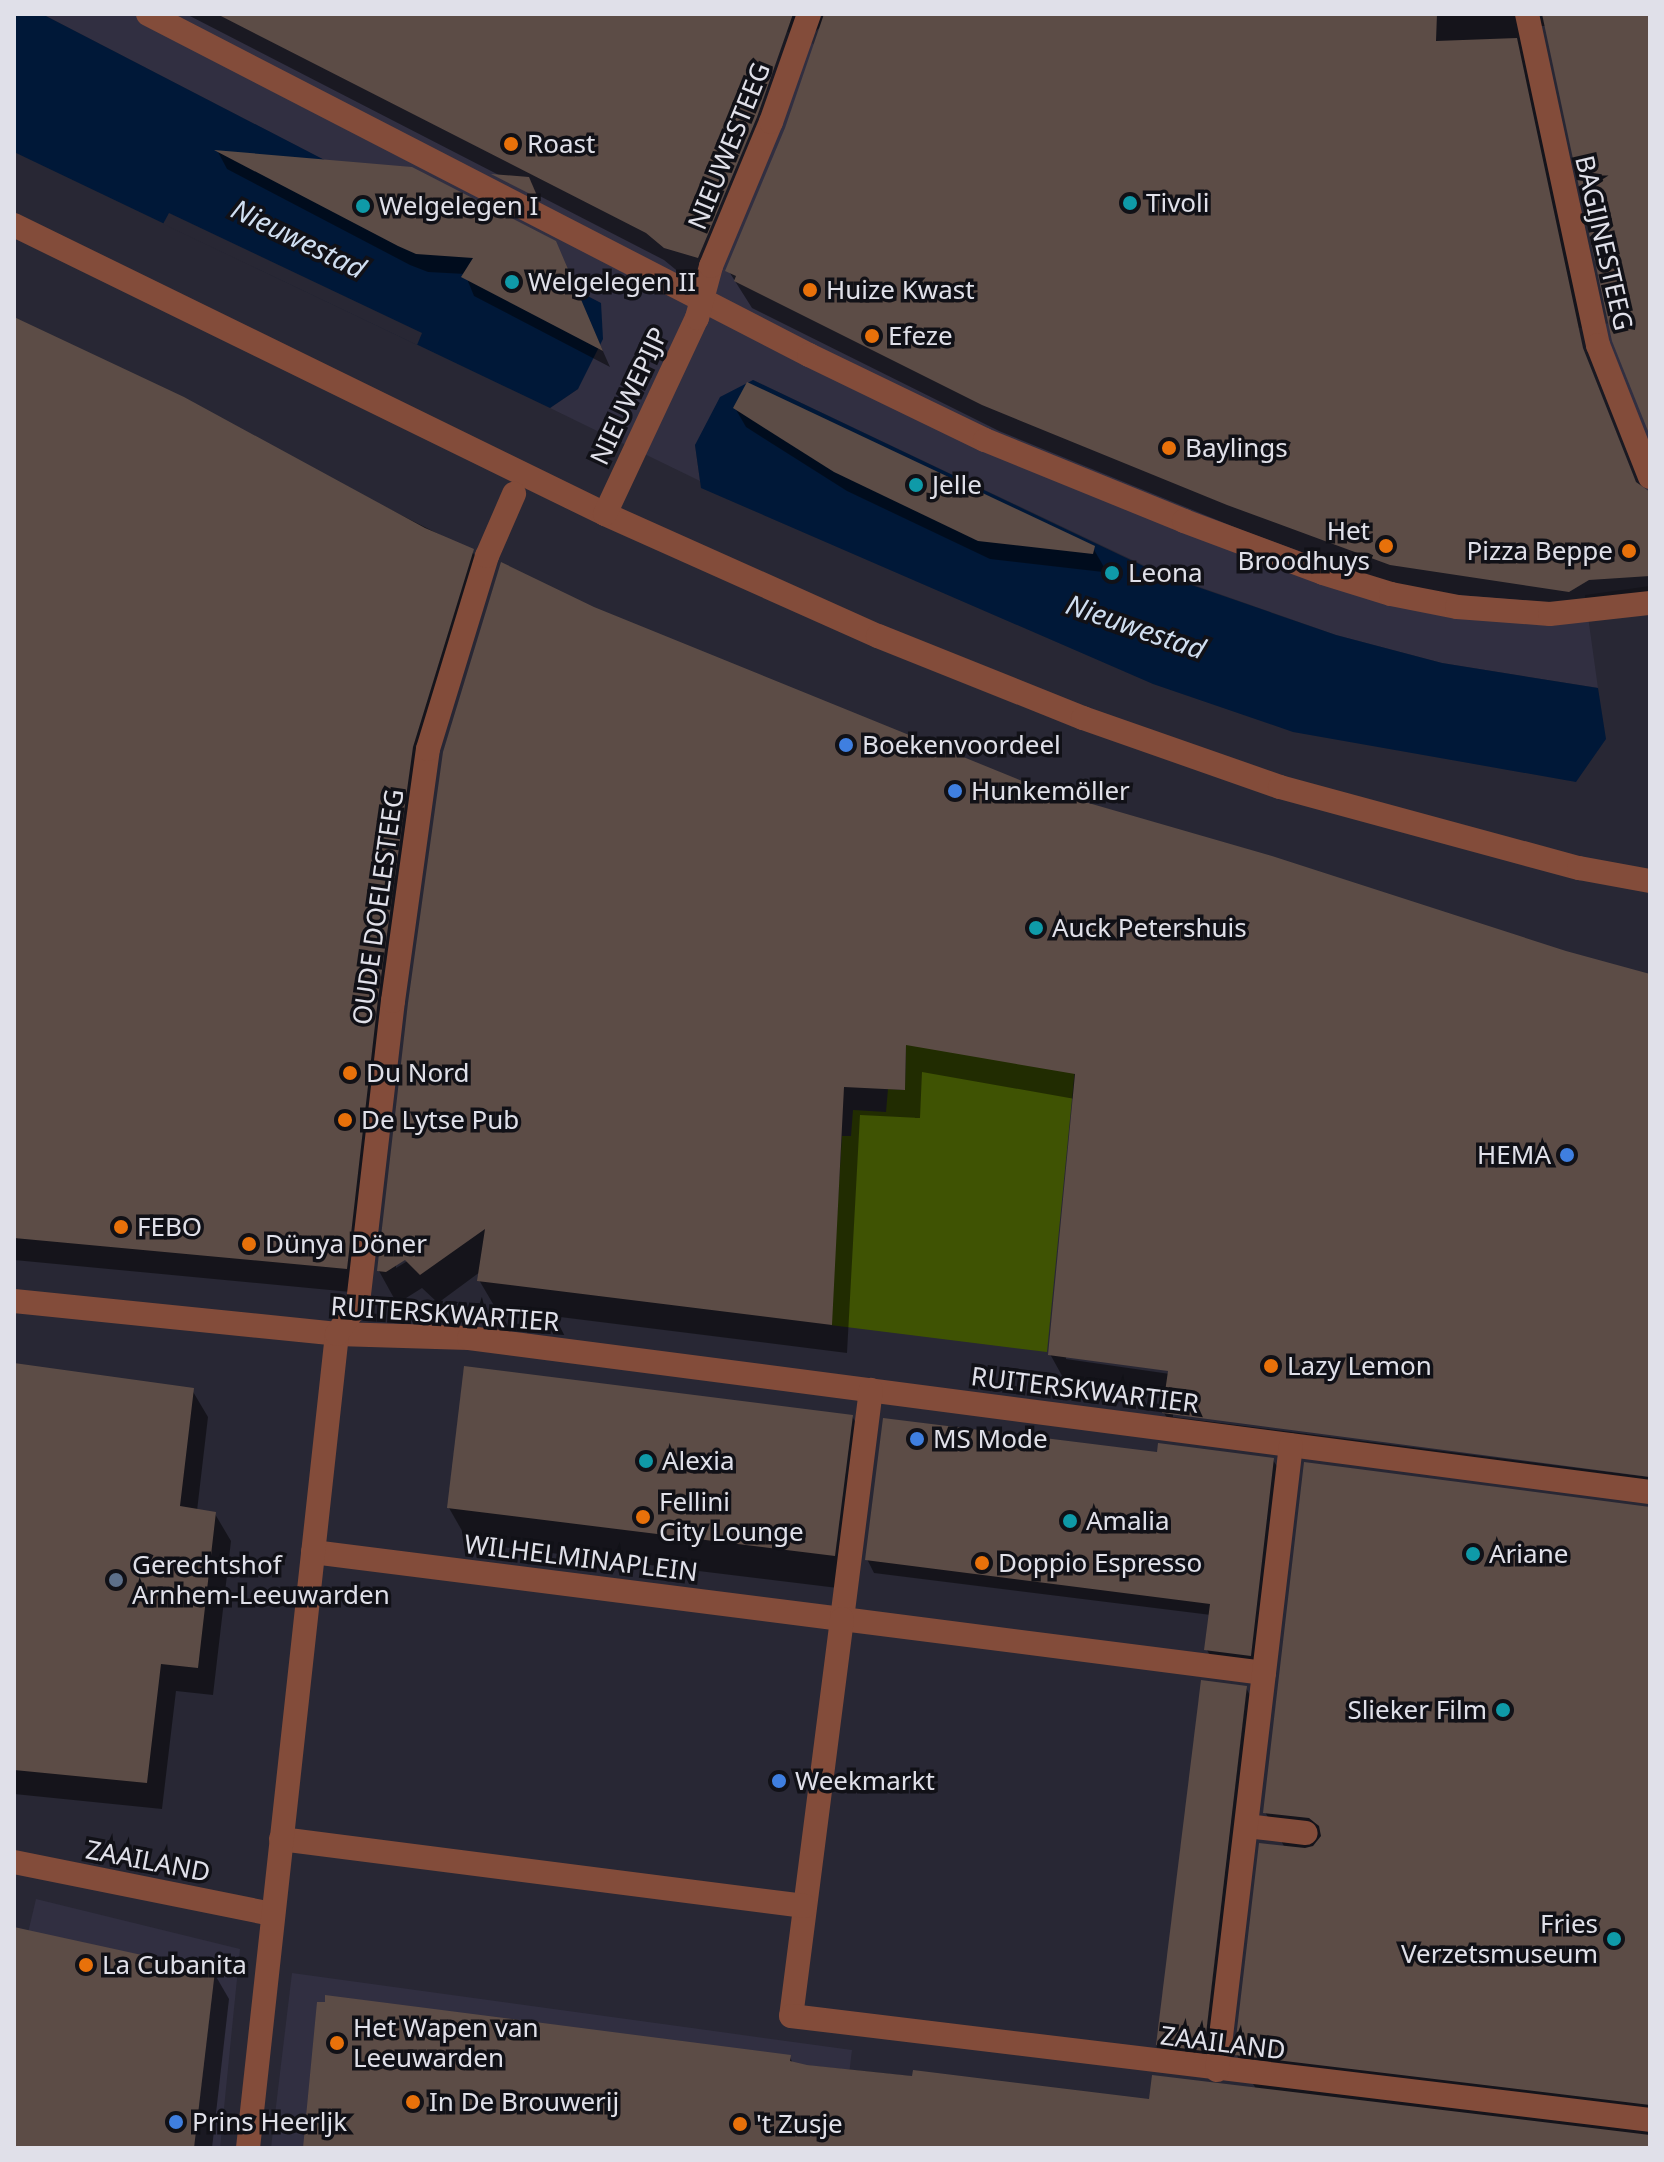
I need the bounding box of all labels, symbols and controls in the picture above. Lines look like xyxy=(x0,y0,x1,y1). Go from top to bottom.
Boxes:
street label: NIEUWESTEEG xyxy=(681,58,777,234)
place label: Roast xyxy=(527,128,595,160)
marker: Roast xyxy=(502,135,520,153)
street label: BAGIJNESTEEG xyxy=(1569,152,1639,334)
place label: Tivoli xyxy=(1146,187,1210,219)
place label: Welgelegen I xyxy=(379,190,538,222)
water label: Nieuwestad xyxy=(227,191,371,285)
marker: Tivoli xyxy=(1121,194,1139,212)
marker: Welgelegen I xyxy=(354,197,372,215)
place label: Welgelegen II xyxy=(528,266,696,298)
marker: Welgelegen II xyxy=(503,273,521,291)
place label: Huize Kwast xyxy=(826,274,975,306)
marker: Huize Kwast xyxy=(801,281,819,299)
place label: Efeze xyxy=(888,320,953,352)
street label: NIEUWEPIJP xyxy=(584,322,674,470)
marker: Efeze xyxy=(863,327,881,345)
place label: Baylings xyxy=(1185,432,1288,464)
marker: Baylings xyxy=(1160,439,1178,457)
place label: Jelle xyxy=(932,469,982,501)
marker: Jelle xyxy=(907,476,925,494)
place label: Het Broodhuys xyxy=(1238,515,1370,576)
place label: Pizza Beppe xyxy=(1467,535,1613,567)
marker: Het Broodhuys xyxy=(1377,537,1395,555)
marker: Pizza Beppe xyxy=(1620,542,1638,560)
place label: Leona xyxy=(1128,557,1203,589)
marker: Leona xyxy=(1103,564,1121,582)
water label: Nieuwestad xyxy=(1062,587,1210,665)
place label: Boekenvoordeel xyxy=(862,729,1061,761)
marker: Boekenvoordeel xyxy=(837,736,855,754)
place label: Hunkemöller xyxy=(971,775,1130,807)
marker: Hunkemöller xyxy=(946,782,964,800)
street label: OUDE DOELESTEEG xyxy=(346,787,410,1027)
place label: Auck Petershuis xyxy=(1052,912,1247,944)
marker: Auck Petershuis xyxy=(1027,919,1045,937)
place label: Du Nord xyxy=(366,1057,470,1089)
marker: Du Nord xyxy=(341,1064,359,1082)
place label: De Lytse Pub xyxy=(361,1104,519,1136)
marker: De Lytse Pub xyxy=(336,1111,354,1129)
place label: HEMA xyxy=(1477,1139,1551,1171)
marker: HEMA xyxy=(1558,1146,1576,1164)
place label: FEBO xyxy=(137,1211,202,1243)
marker: FEBO xyxy=(112,1218,130,1236)
place label: Dünya Döner xyxy=(265,1228,427,1260)
marker: Dünya Döner xyxy=(240,1235,258,1253)
street label: RUITERSKWARTIER xyxy=(330,1290,560,1338)
place label: Lazy Lemon xyxy=(1287,1350,1432,1382)
marker: Lazy Lemon xyxy=(1262,1357,1280,1375)
street label: RUITERSKWARTIER xyxy=(969,1361,1201,1419)
place label: MS Mode xyxy=(933,1423,1048,1455)
marker: MS Mode xyxy=(908,1430,926,1448)
place label: Alexia xyxy=(662,1445,735,1477)
marker: Alexia xyxy=(637,1452,655,1470)
place label: Fellini City Lounge xyxy=(659,1486,804,1548)
place label: Amalia xyxy=(1086,1505,1170,1537)
marker: Fellini City Lounge xyxy=(634,1508,652,1526)
marker: Amalia xyxy=(1061,1512,1079,1530)
street label: WILHELMINAPLEIN xyxy=(462,1528,700,1588)
place label: Ariane xyxy=(1489,1538,1568,1570)
marker: Ariane xyxy=(1464,1545,1482,1563)
place label: Doppio Espresso xyxy=(998,1547,1202,1579)
place label: Gerechtshof Arnhem-Leeuwarden xyxy=(132,1549,390,1610)
marker: Doppio Espresso xyxy=(973,1554,991,1572)
marker: Gerechtshof Arnhem-Leeuwarden xyxy=(107,1571,125,1589)
place label: Slieker Film xyxy=(1347,1694,1487,1726)
marker: Slieker Film xyxy=(1494,1701,1512,1719)
place label: Weekmarkt xyxy=(795,1765,935,1797)
marker: Weekmarkt xyxy=(770,1772,788,1790)
street label: ZAAILAND xyxy=(83,1834,213,1888)
place label: Fries Verzetsmuseum xyxy=(1401,1908,1598,1970)
marker: Fries Verzetsmuseum xyxy=(1605,1930,1623,1948)
place label: La Cubanita xyxy=(102,1949,247,1981)
marker: La Cubanita xyxy=(77,1956,95,1974)
place label: Het Wapen van Leeuwarden xyxy=(353,2012,539,2074)
street label: ZAAILAND xyxy=(1159,2020,1287,2066)
marker: Het Wapen van Leeuwarden xyxy=(328,2034,346,2052)
place label: In De Brouwerij xyxy=(429,2086,619,2118)
marker: In De Brouwerij xyxy=(404,2093,422,2111)
place label: Prins Heerljk xyxy=(192,2106,347,2138)
place label: 't Zusje xyxy=(756,2108,843,2140)
marker: Prins Heerljk xyxy=(167,2113,185,2131)
marker: 't Zusje xyxy=(731,2115,749,2133)

